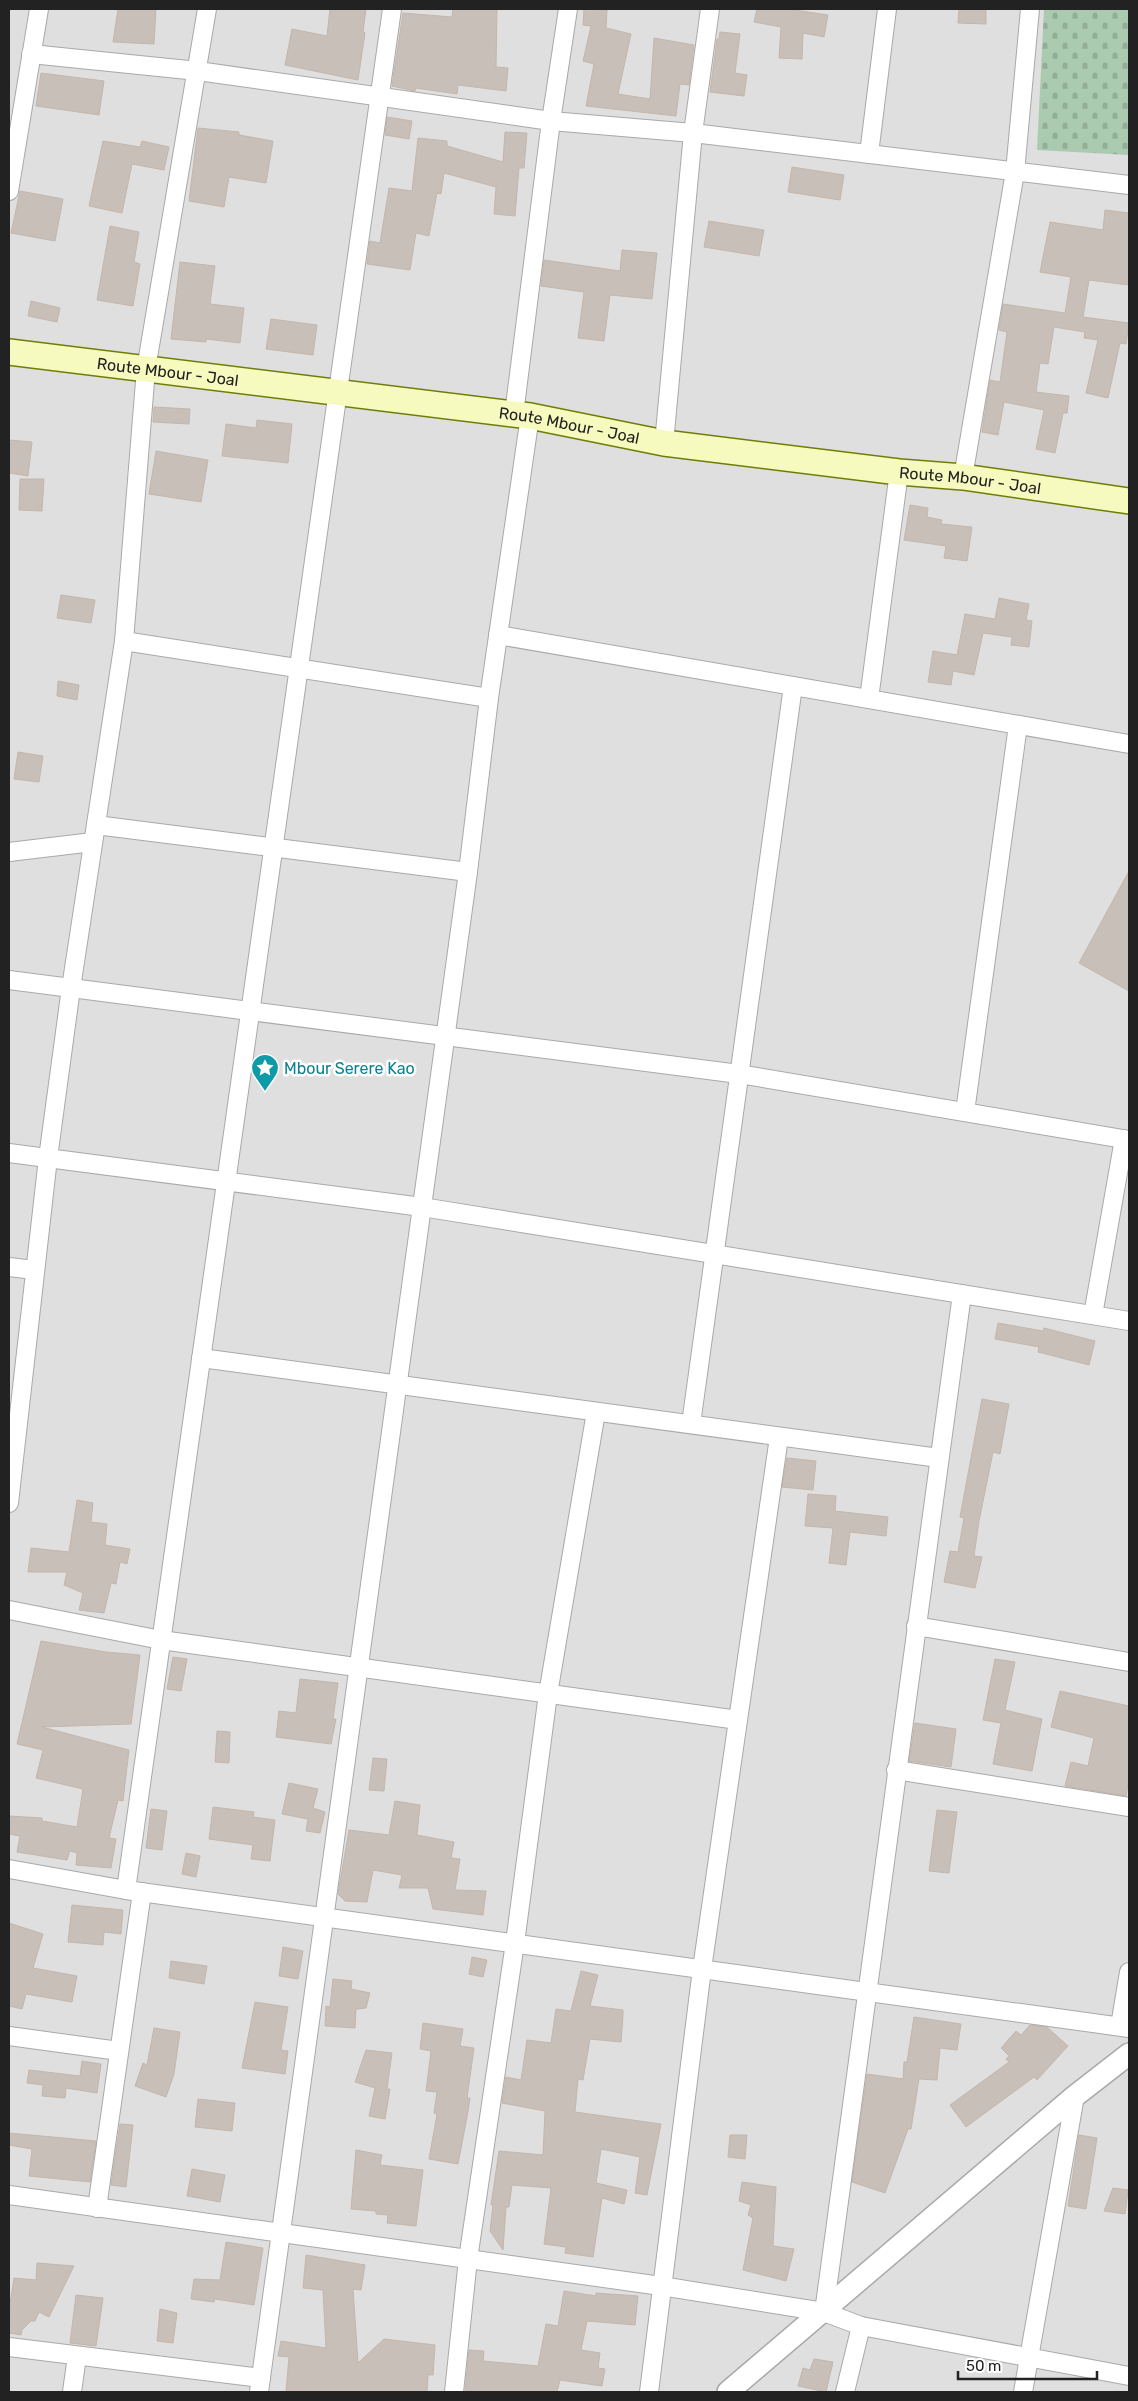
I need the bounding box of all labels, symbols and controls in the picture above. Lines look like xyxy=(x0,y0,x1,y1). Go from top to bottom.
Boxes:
street label: Route Mbour - Joal xyxy=(96,354,240,390)
street label: Route Mbour - Joal xyxy=(498,403,641,448)
street label: Route Mbour - Joal xyxy=(898,463,1042,498)
place icon: Mbour Serere Kao xyxy=(250,1053,280,1092)
place label: Mbour Serere Kao xyxy=(284,1059,415,1078)
scale bar xyxy=(958,2348,1097,2380)
text: 50 m xyxy=(966,2357,1001,2375)

